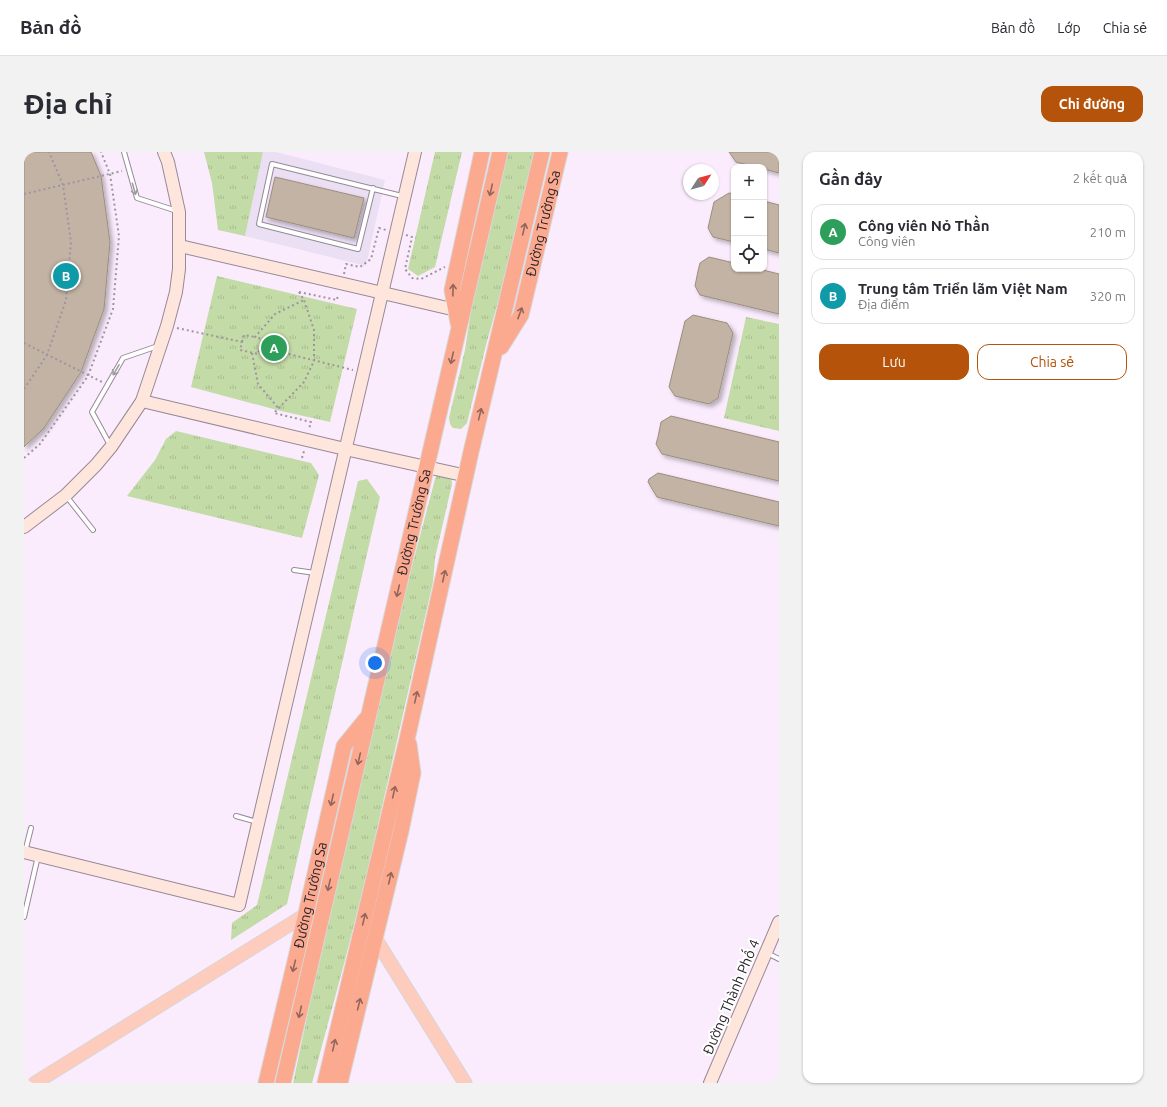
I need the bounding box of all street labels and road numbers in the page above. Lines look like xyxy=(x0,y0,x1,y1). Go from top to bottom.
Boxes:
street label: Đường Trường Sa xyxy=(522,169,563,278)
street label: Đường Trường Sa xyxy=(394,467,434,577)
street label: Đường Trường Sa xyxy=(290,840,330,950)
street label: Đường Thành Phố 4 xyxy=(697,936,763,1057)

